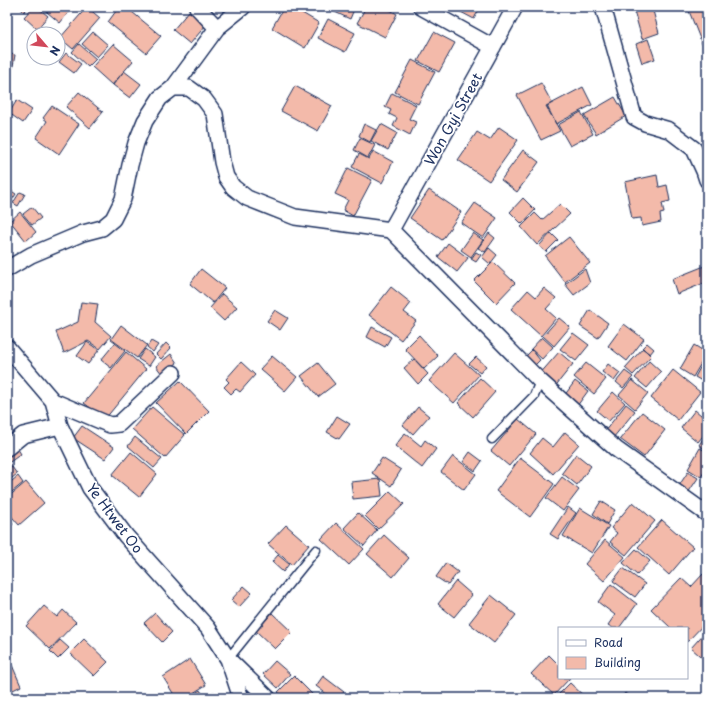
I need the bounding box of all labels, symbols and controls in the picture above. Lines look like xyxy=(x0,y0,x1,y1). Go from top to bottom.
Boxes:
north arrow xyxy=(26,26,66,66)
text: N xyxy=(46,43,65,59)
street label: Won Gyi Street xyxy=(419,69,487,169)
street label: Ye Htwet Oo xyxy=(82,479,148,558)
legend xyxy=(558,627,688,679)
text: Road xyxy=(594,633,623,651)
text: Building xyxy=(594,653,641,671)

